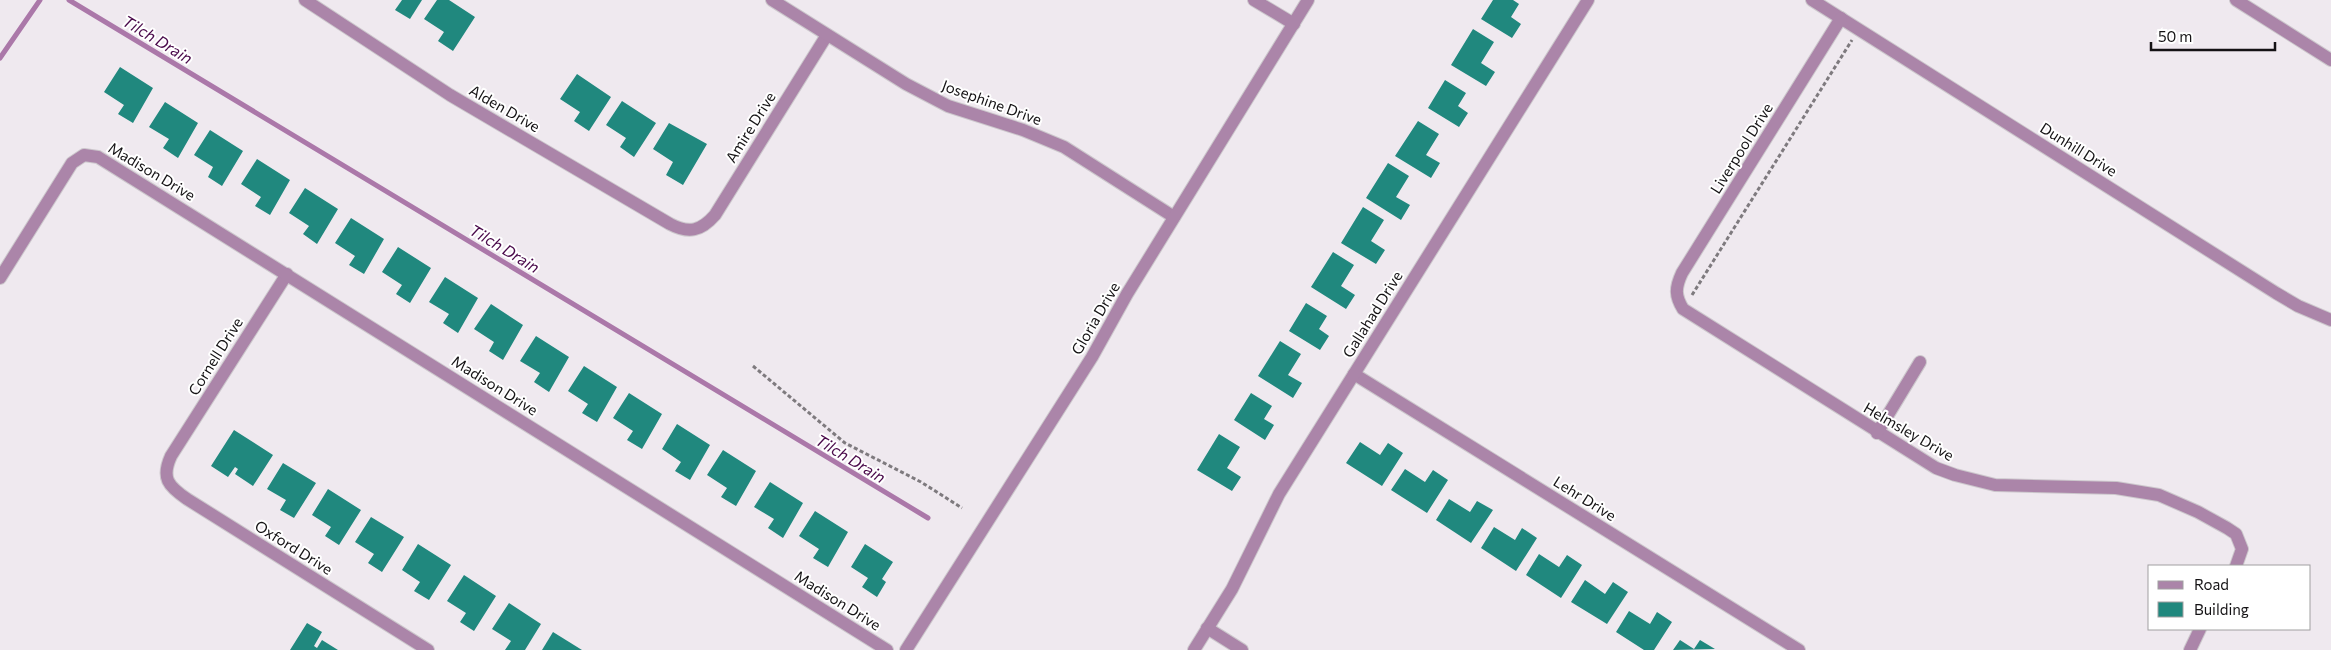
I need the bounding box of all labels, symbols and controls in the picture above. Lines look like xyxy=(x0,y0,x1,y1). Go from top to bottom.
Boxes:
water label: Tilch Drain xyxy=(120,11,196,67)
scale bar xyxy=(2151,20,2275,52)
text: 50 m xyxy=(2158,27,2192,45)
street label: Josephine Drive xyxy=(940,76,1044,128)
street label: Alden Drive xyxy=(467,81,544,135)
street label: Amire Drive xyxy=(721,88,779,166)
street label: Liverpool Drive xyxy=(1706,99,1776,197)
street label: Dunhill Drive xyxy=(2037,118,2121,180)
street label: Madison Drive xyxy=(105,138,199,204)
water label: Tilch Drain xyxy=(467,220,543,276)
street label: Gallahad Drive xyxy=(1338,267,1406,361)
street label: Gloria Drive xyxy=(1067,279,1123,357)
street label: Cornell Drive xyxy=(184,314,246,398)
street label: Madison Drive xyxy=(449,351,541,419)
street label: Helmsley Drive xyxy=(1861,398,1957,464)
water label: Tilch Drain xyxy=(813,430,889,486)
street label: Lehr Drive xyxy=(1550,472,1620,524)
street label: Oxford Drive xyxy=(252,516,336,578)
legend xyxy=(2148,565,2311,630)
street label: Madison Drive xyxy=(792,566,884,634)
text: Road xyxy=(2194,575,2229,593)
text: Building xyxy=(2194,600,2249,618)

